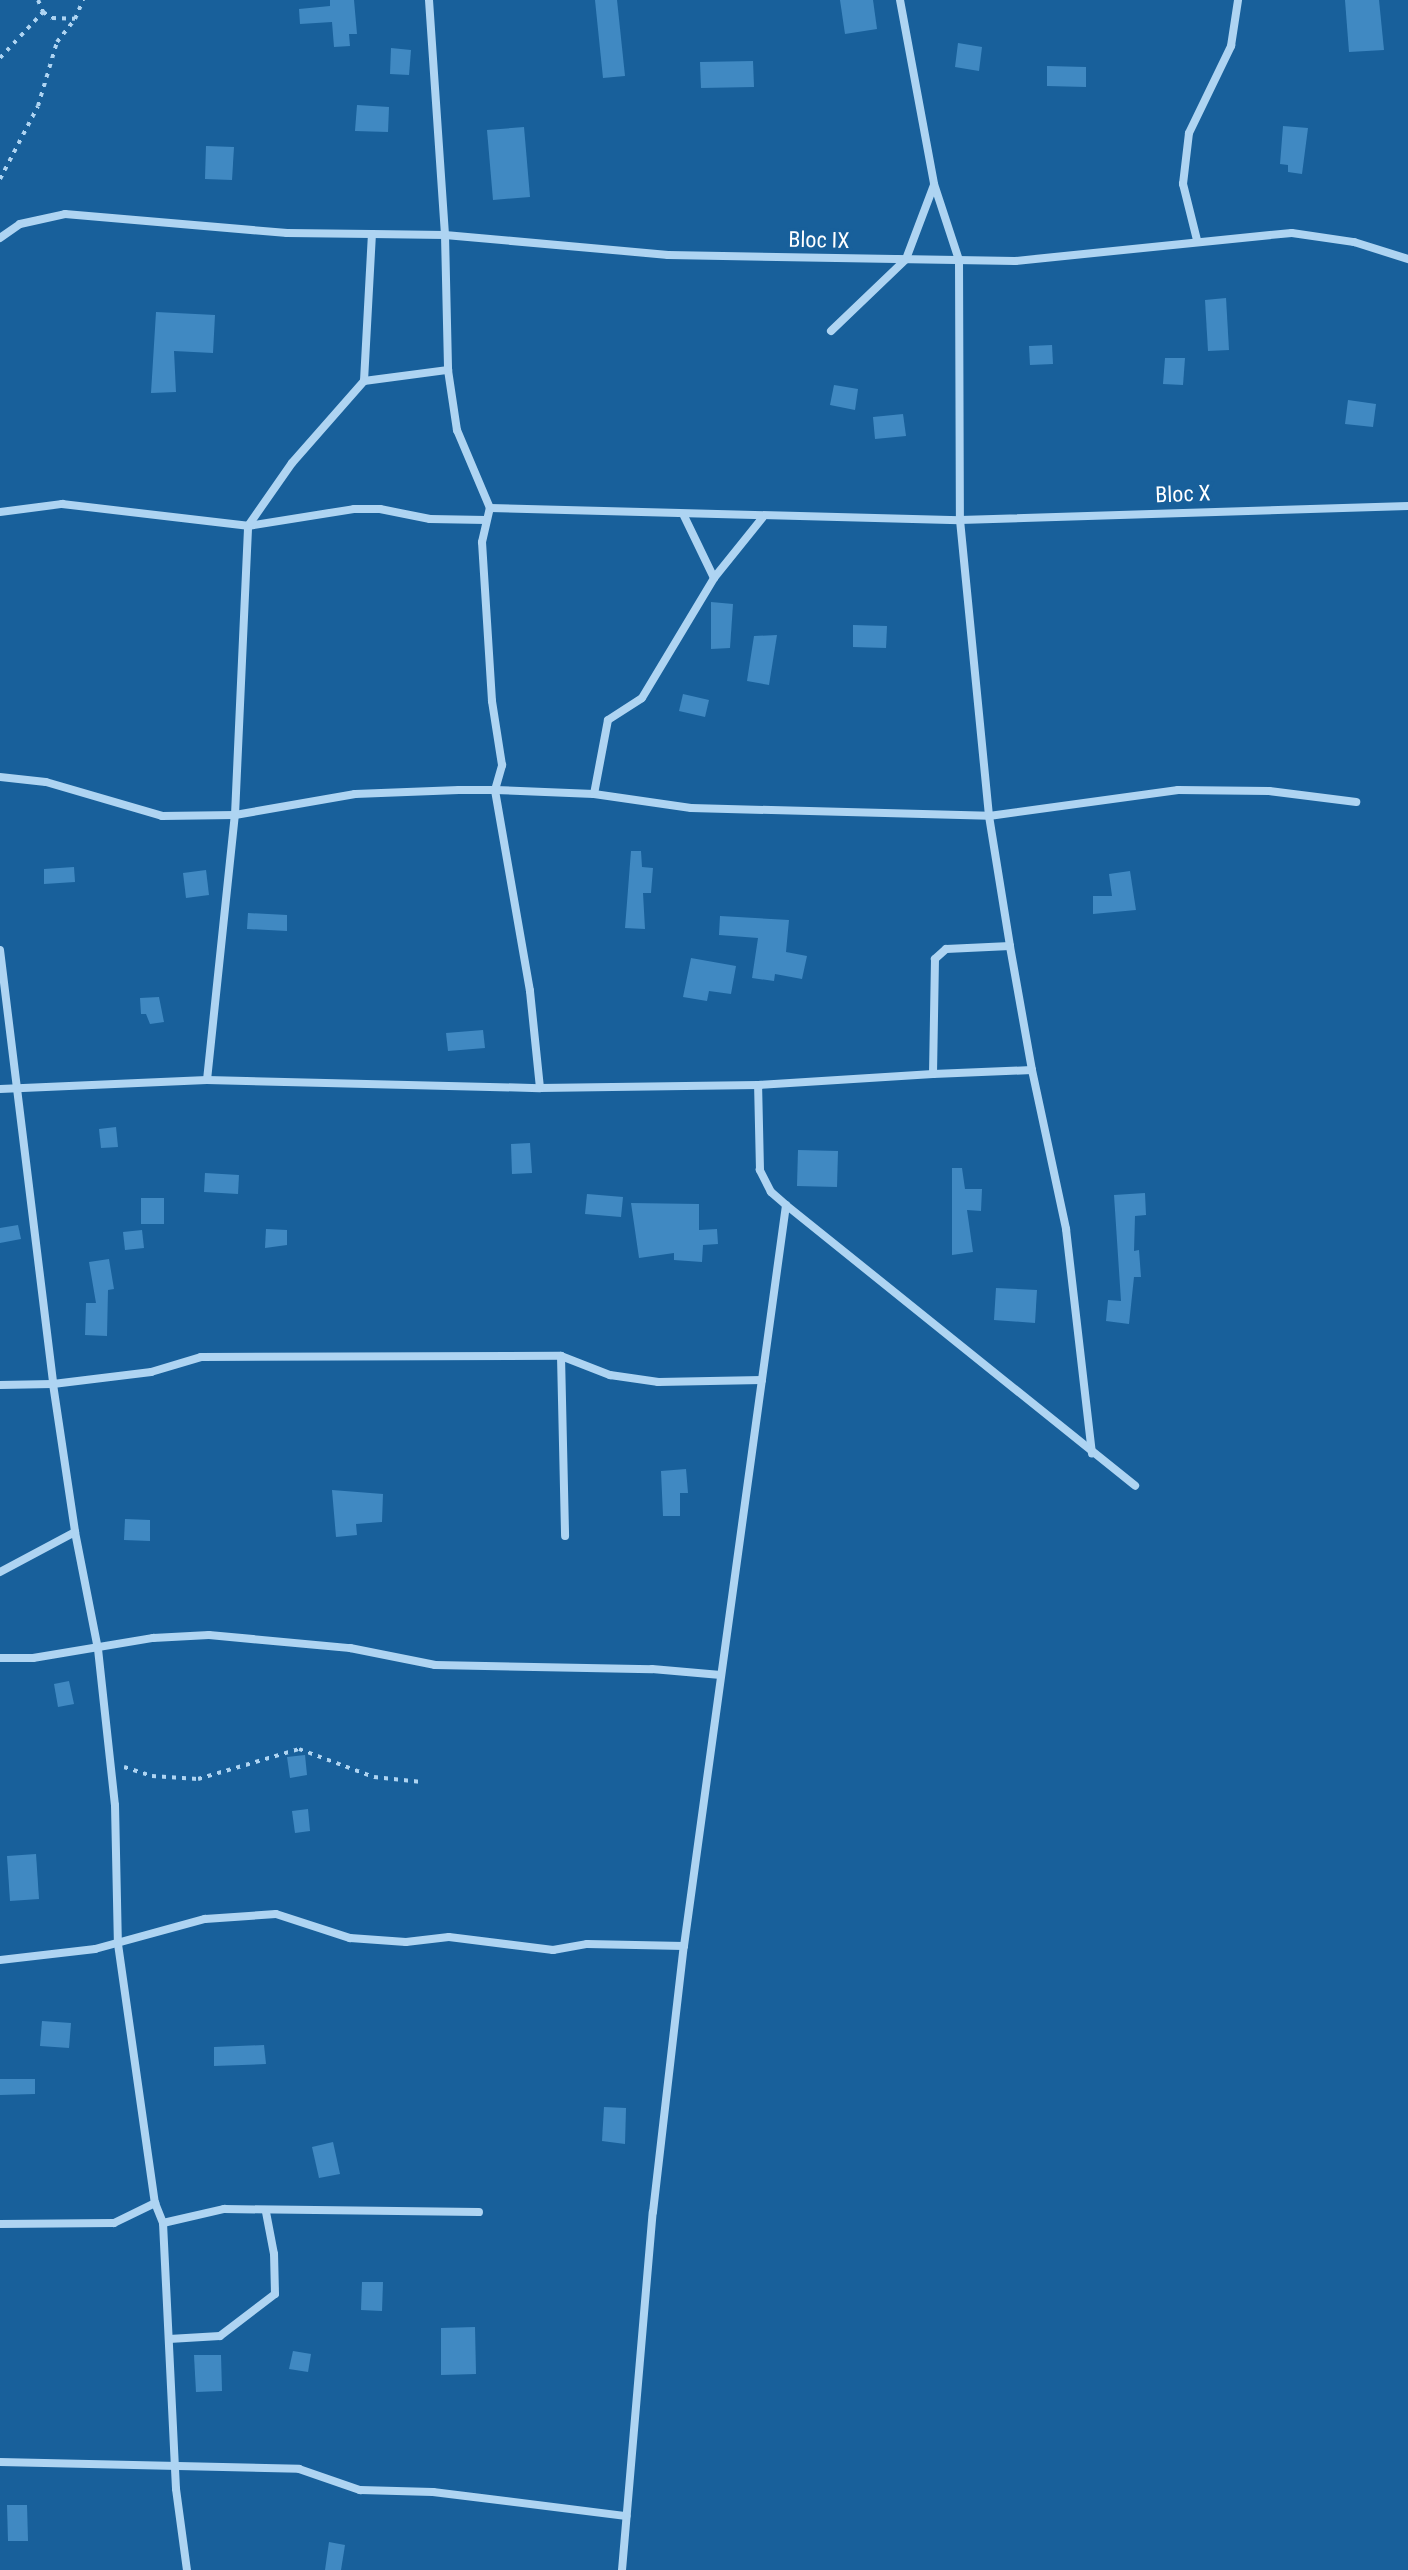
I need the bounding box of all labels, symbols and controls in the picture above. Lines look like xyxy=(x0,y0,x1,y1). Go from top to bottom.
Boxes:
street label: Bloc IX xyxy=(788,226,850,254)
street label: Bloc X xyxy=(1155,480,1211,508)

